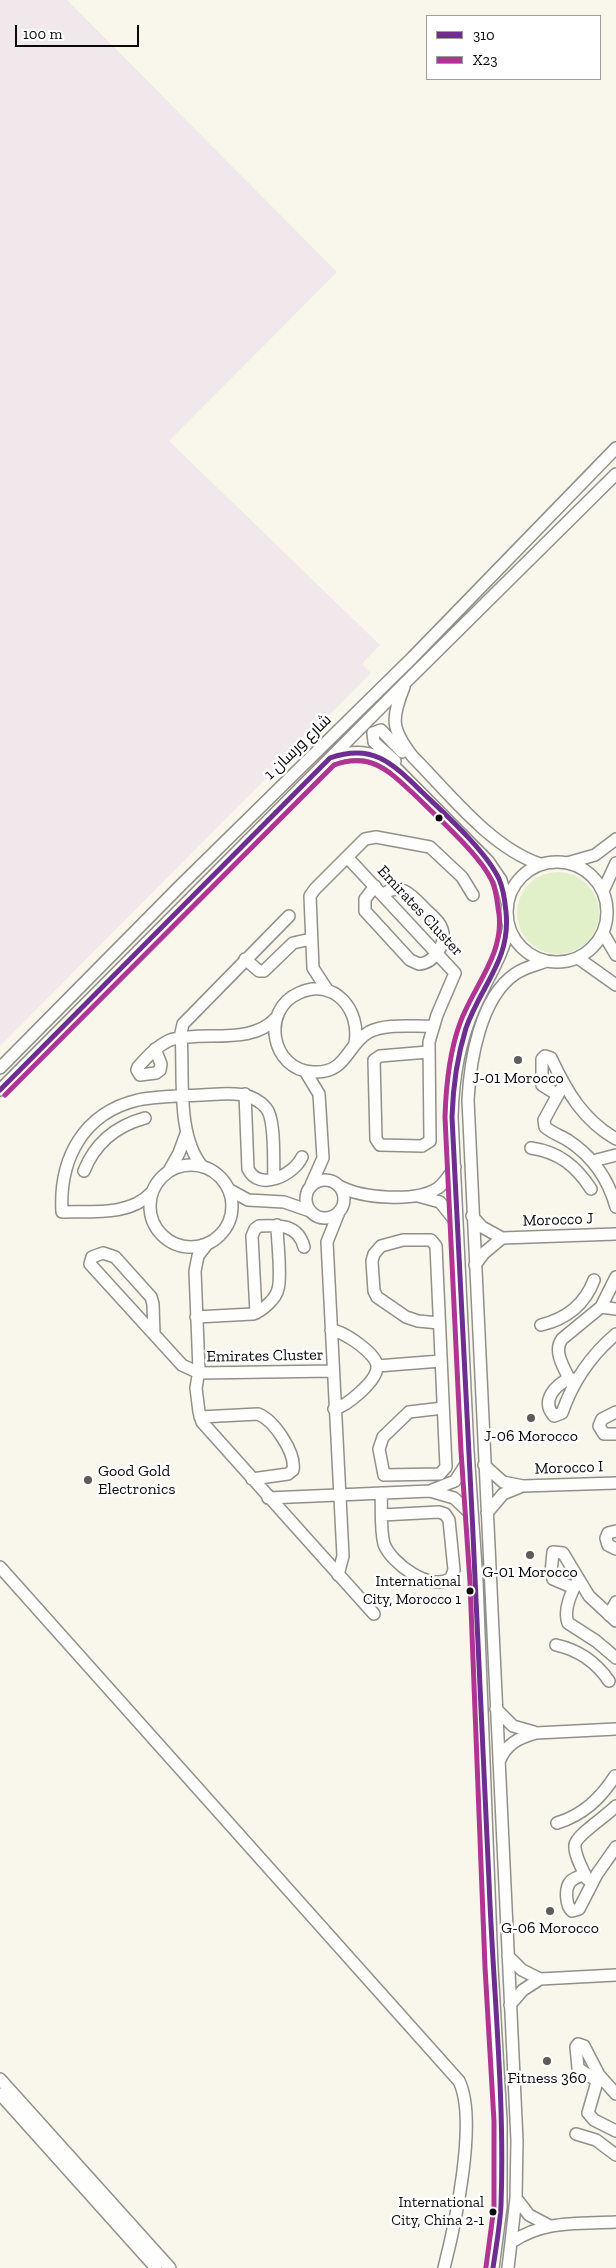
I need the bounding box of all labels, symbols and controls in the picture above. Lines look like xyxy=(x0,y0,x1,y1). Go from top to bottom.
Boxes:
scale bar xyxy=(18,15,141,47)
legend xyxy=(426,15,601,80)
text: 100 m xyxy=(23,25,62,43)
text: 310 xyxy=(473,26,495,44)
text: X23 xyxy=(473,51,498,69)
street label: شارع ورسان 1 xyxy=(260,710,336,784)
unlabelled marker xyxy=(434,813,444,823)
street label: Emirates Cluster xyxy=(373,862,467,960)
marker: J-01 Morocco xyxy=(512,1054,524,1066)
place label: J-01 Morocco xyxy=(472,1068,564,1088)
street label: Morocco J xyxy=(522,1209,594,1231)
street label: Emirates Cluster xyxy=(206,1345,324,1367)
marker: J-06 Morocco xyxy=(525,1412,537,1424)
place label: J-06 Morocco xyxy=(484,1426,578,1446)
street label: Morocco I xyxy=(534,1457,604,1479)
place label: Good Gold Electronics xyxy=(98,1461,175,1499)
marker: Good Gold Electronics xyxy=(82,1474,94,1486)
marker: G-01 Morocco xyxy=(524,1549,536,1561)
place label: G-01 Morocco xyxy=(482,1562,578,1582)
place label: International City, Morocco 1 xyxy=(363,1573,461,1608)
marker: International City, Morocco 1 xyxy=(465,1586,475,1596)
marker: G-06 Morocco xyxy=(544,1905,556,1917)
place label: G-06 Morocco xyxy=(501,1918,599,1938)
marker: Fitness 360 xyxy=(541,2055,553,2067)
place label: Fitness 360 xyxy=(507,2068,587,2088)
place label: International City, China 2-1 xyxy=(391,2194,484,2229)
marker: International City, China 2-1 xyxy=(488,2207,498,2217)

